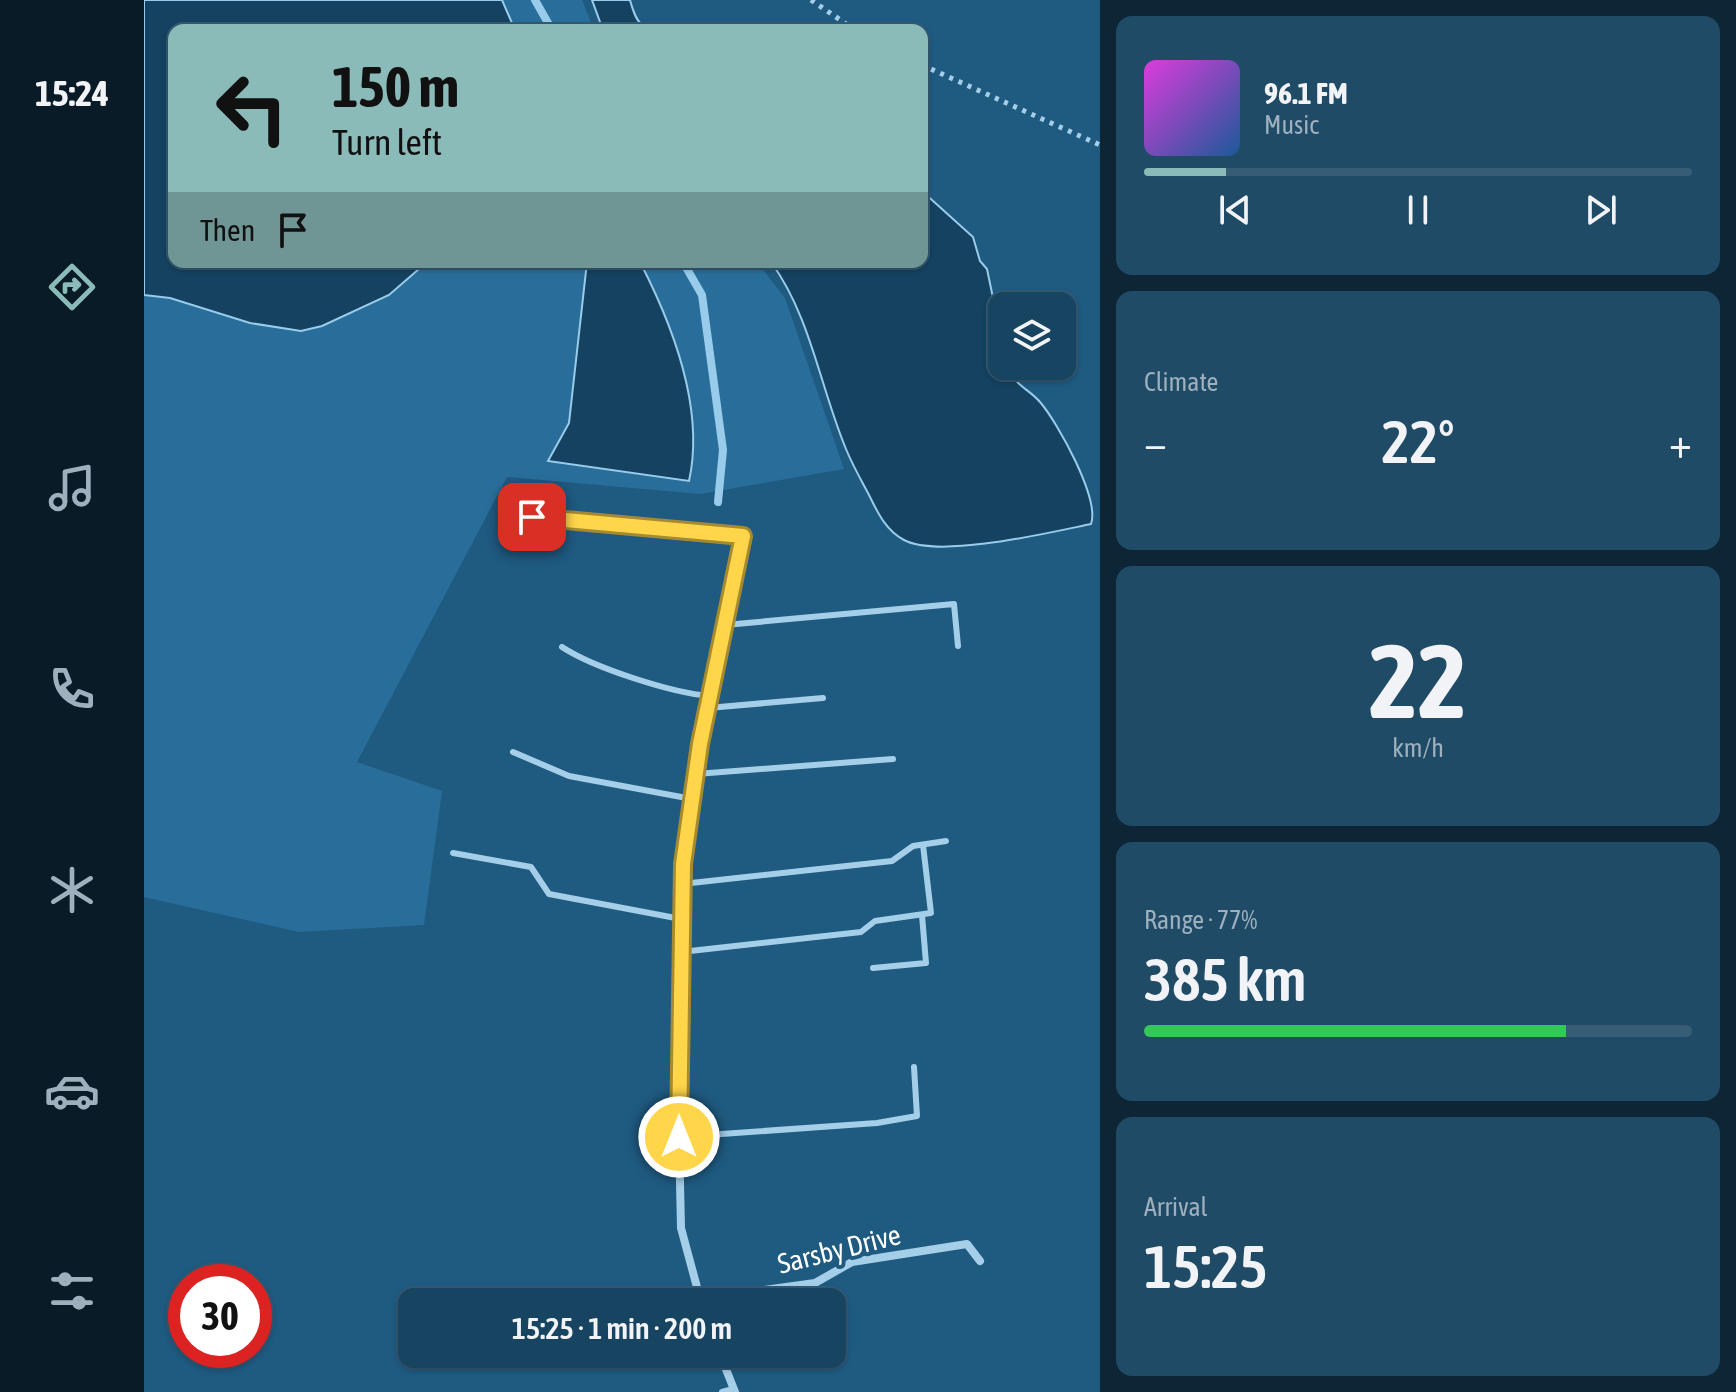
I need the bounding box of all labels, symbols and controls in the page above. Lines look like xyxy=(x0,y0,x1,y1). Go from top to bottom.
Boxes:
text: 150 m xyxy=(332,55,459,119)
icon: left xyxy=(200,56,304,160)
text: 15:24 xyxy=(35,72,109,114)
text: 96.1 FM xyxy=(1264,76,1348,110)
text: Music xyxy=(1264,110,1319,140)
text: Turn left xyxy=(332,121,442,163)
icon: previous xyxy=(1213,188,1257,232)
icon: pause xyxy=(1396,188,1440,232)
icon: next xyxy=(1579,188,1623,232)
icon: arrive xyxy=(271,208,315,252)
text: Then xyxy=(200,213,255,247)
icon: directions xyxy=(44,259,100,315)
map controls xyxy=(988,292,1076,380)
button: layers xyxy=(988,292,1076,380)
text: Climate xyxy=(1144,367,1218,397)
text: 22° xyxy=(1382,407,1454,476)
text: − xyxy=(1144,417,1167,467)
text: + xyxy=(1669,417,1692,467)
icon: music xyxy=(44,460,100,516)
pin xyxy=(498,483,566,551)
icon: arrive xyxy=(510,495,554,539)
text: 22 xyxy=(1369,621,1467,740)
icon: phone xyxy=(44,661,100,717)
text: km/h xyxy=(1392,733,1444,763)
icon: climate xyxy=(44,862,100,918)
text: Range · 77% xyxy=(1144,905,1257,935)
text: 385 km xyxy=(1144,945,1306,1014)
icon: car xyxy=(44,1063,100,1119)
position arrow xyxy=(637,1095,721,1179)
text: Arrival xyxy=(1144,1192,1208,1222)
street label: Sarsby Drive xyxy=(774,1218,904,1280)
text: 15:25 xyxy=(1144,1232,1267,1301)
icon: filters xyxy=(44,1263,100,1319)
speed limit sign: 30 xyxy=(168,1264,272,1368)
text: 15:25 · 1 min · 200 m xyxy=(512,1311,732,1345)

